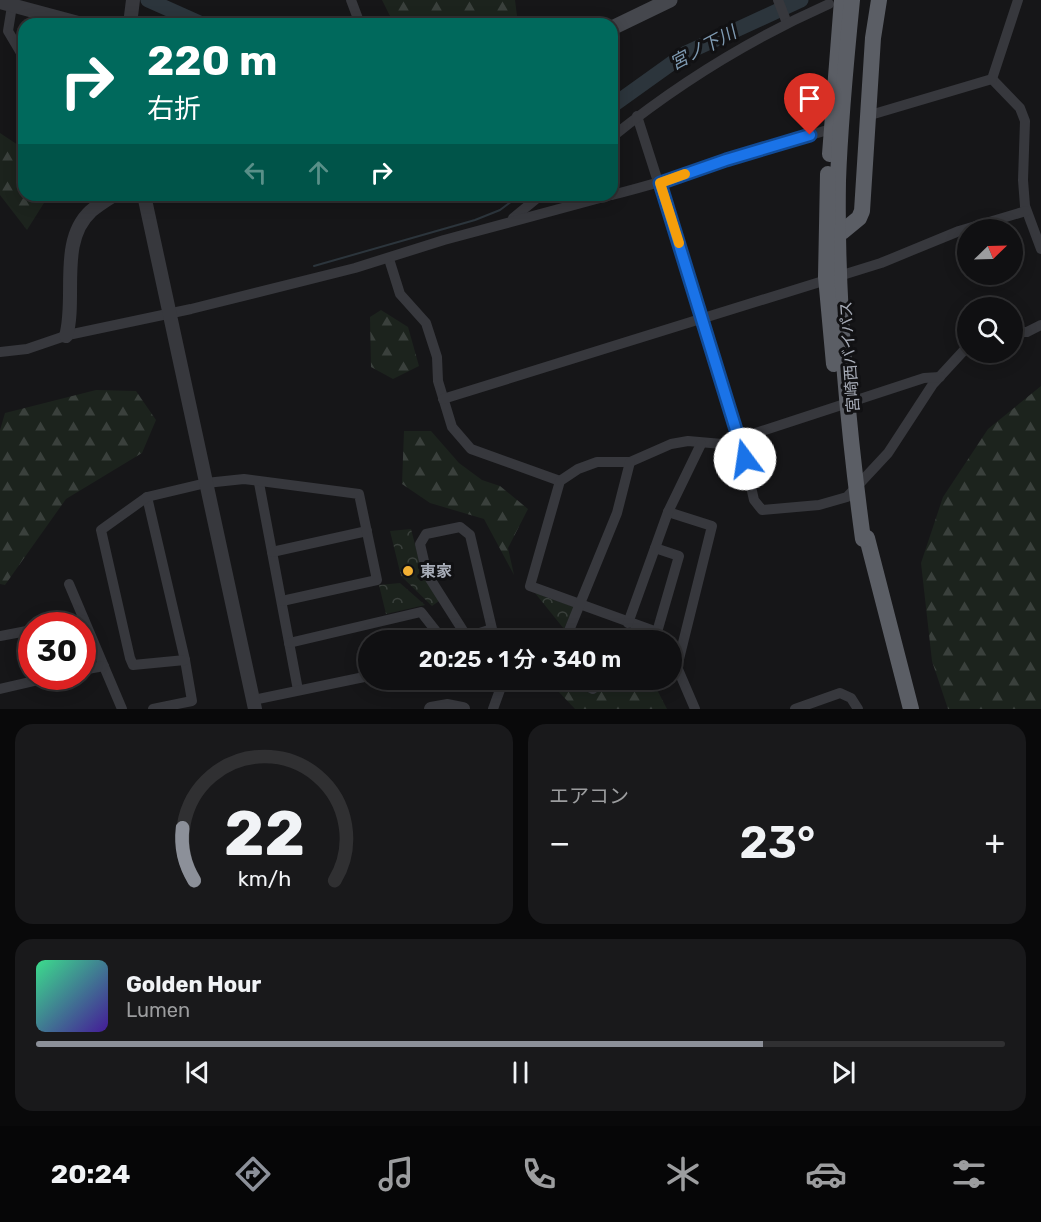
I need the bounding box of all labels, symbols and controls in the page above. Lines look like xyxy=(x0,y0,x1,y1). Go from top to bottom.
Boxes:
water label: 宮ノ下川 xyxy=(666,20,742,75)
text: 220 m xyxy=(147,36,278,86)
icon: right xyxy=(48,42,126,120)
pin xyxy=(784,73,835,135)
icon: arrive xyxy=(793,82,826,115)
text: 右折 xyxy=(147,93,201,125)
icon: left xyxy=(239,156,272,189)
icon: ahead xyxy=(302,156,335,189)
icon: right xyxy=(365,156,398,189)
north arrow xyxy=(957,219,1023,285)
map controls xyxy=(957,219,1023,363)
button: search xyxy=(957,297,1023,363)
street label: 宮崎西バイパス xyxy=(836,301,863,413)
position arrow xyxy=(713,427,777,491)
place label: 東家 xyxy=(420,562,452,581)
marker: 東家 xyxy=(401,564,415,578)
speed limit sign: 30 xyxy=(18,612,96,690)
text: 20:25 · 1 分 · 340 m xyxy=(419,646,621,673)
text: エアコン xyxy=(549,784,629,808)
text: 22 xyxy=(223,797,305,871)
text: 23° xyxy=(740,816,815,869)
text: − xyxy=(549,823,570,862)
text: + xyxy=(984,823,1005,862)
text: km/h xyxy=(237,866,291,891)
text: Golden Hour xyxy=(126,971,261,998)
text: Lumen xyxy=(126,998,190,1022)
icon: previous xyxy=(181,1056,214,1089)
icon: pause xyxy=(504,1056,537,1089)
icon: next xyxy=(827,1056,860,1089)
icon: directions xyxy=(232,1153,274,1195)
icon: music xyxy=(375,1153,417,1195)
icon: phone xyxy=(518,1153,560,1195)
icon: climate xyxy=(662,1153,704,1195)
icon: car xyxy=(805,1153,847,1195)
icon: filters xyxy=(948,1153,990,1195)
text: 20:24 xyxy=(51,1158,130,1190)

